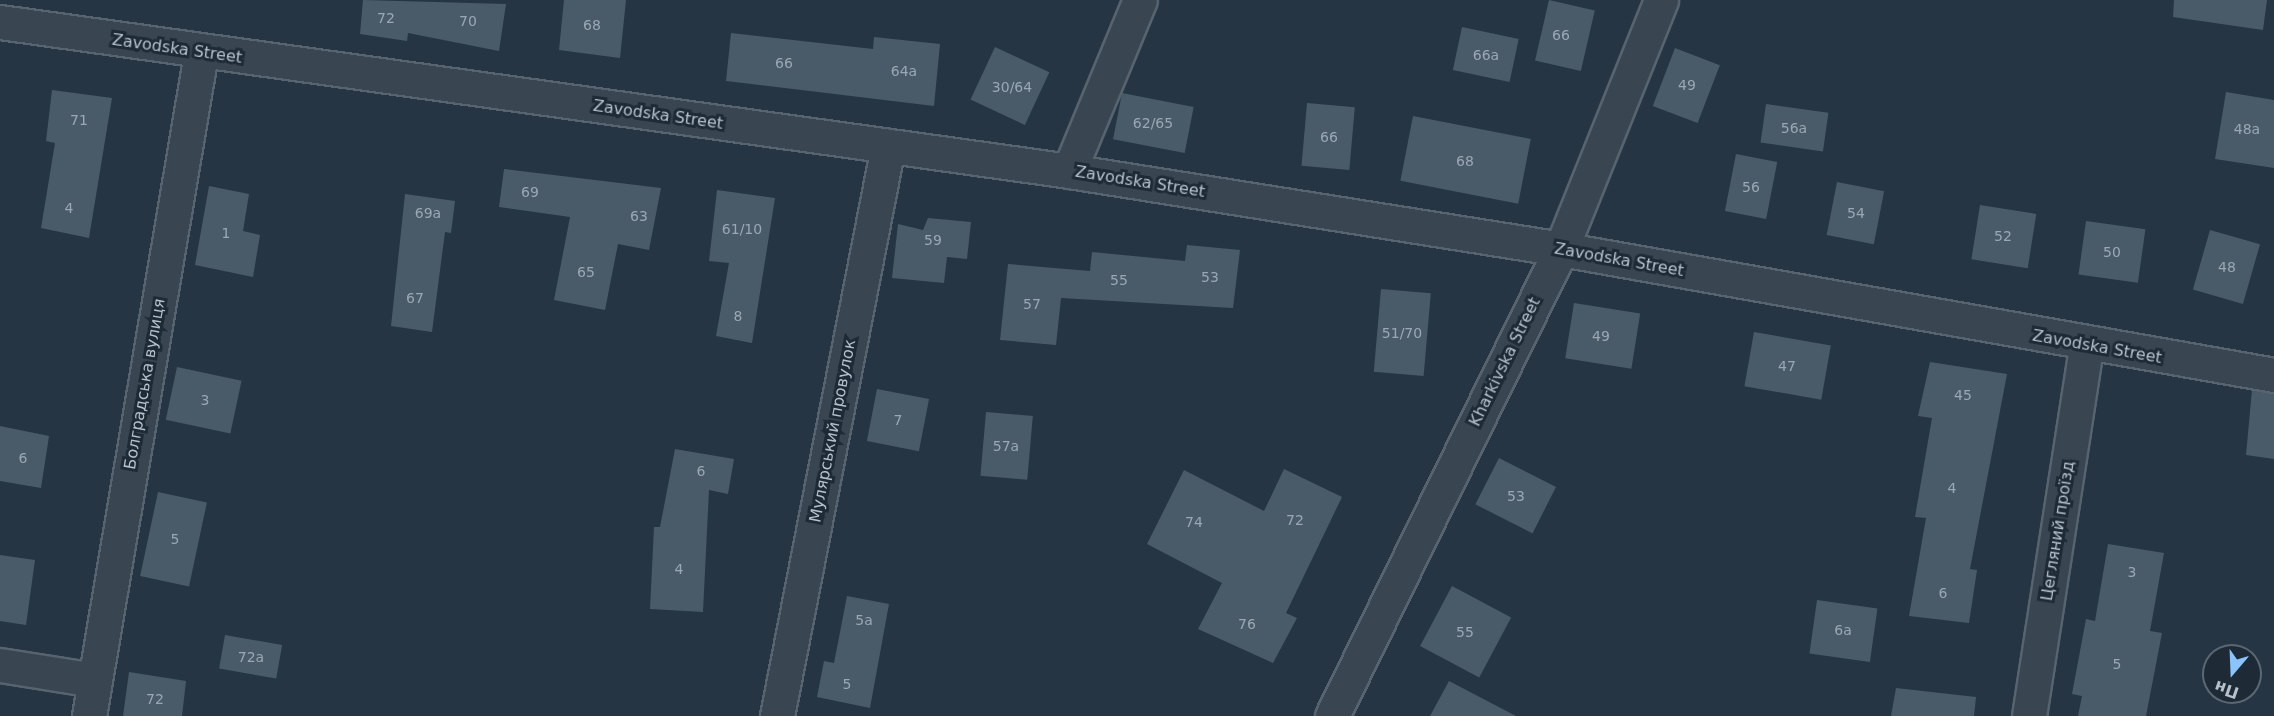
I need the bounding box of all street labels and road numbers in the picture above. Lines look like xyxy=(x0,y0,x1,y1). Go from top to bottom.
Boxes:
street label: Zavodska Street xyxy=(111,30,243,68)
street label: Zavodska Street xyxy=(592,96,724,134)
street label: Zavodska Street xyxy=(1074,162,1206,202)
street label: Zavodska Street xyxy=(1553,239,1685,281)
street label: Kharkivska Street xyxy=(1465,294,1545,430)
street label: Болградська вулиця xyxy=(121,297,169,471)
street label: Zavodska Street xyxy=(2031,326,2163,368)
street label: Мулярський провулок xyxy=(806,338,860,524)
street label: Цегляний проїзд xyxy=(2037,460,2079,602)

